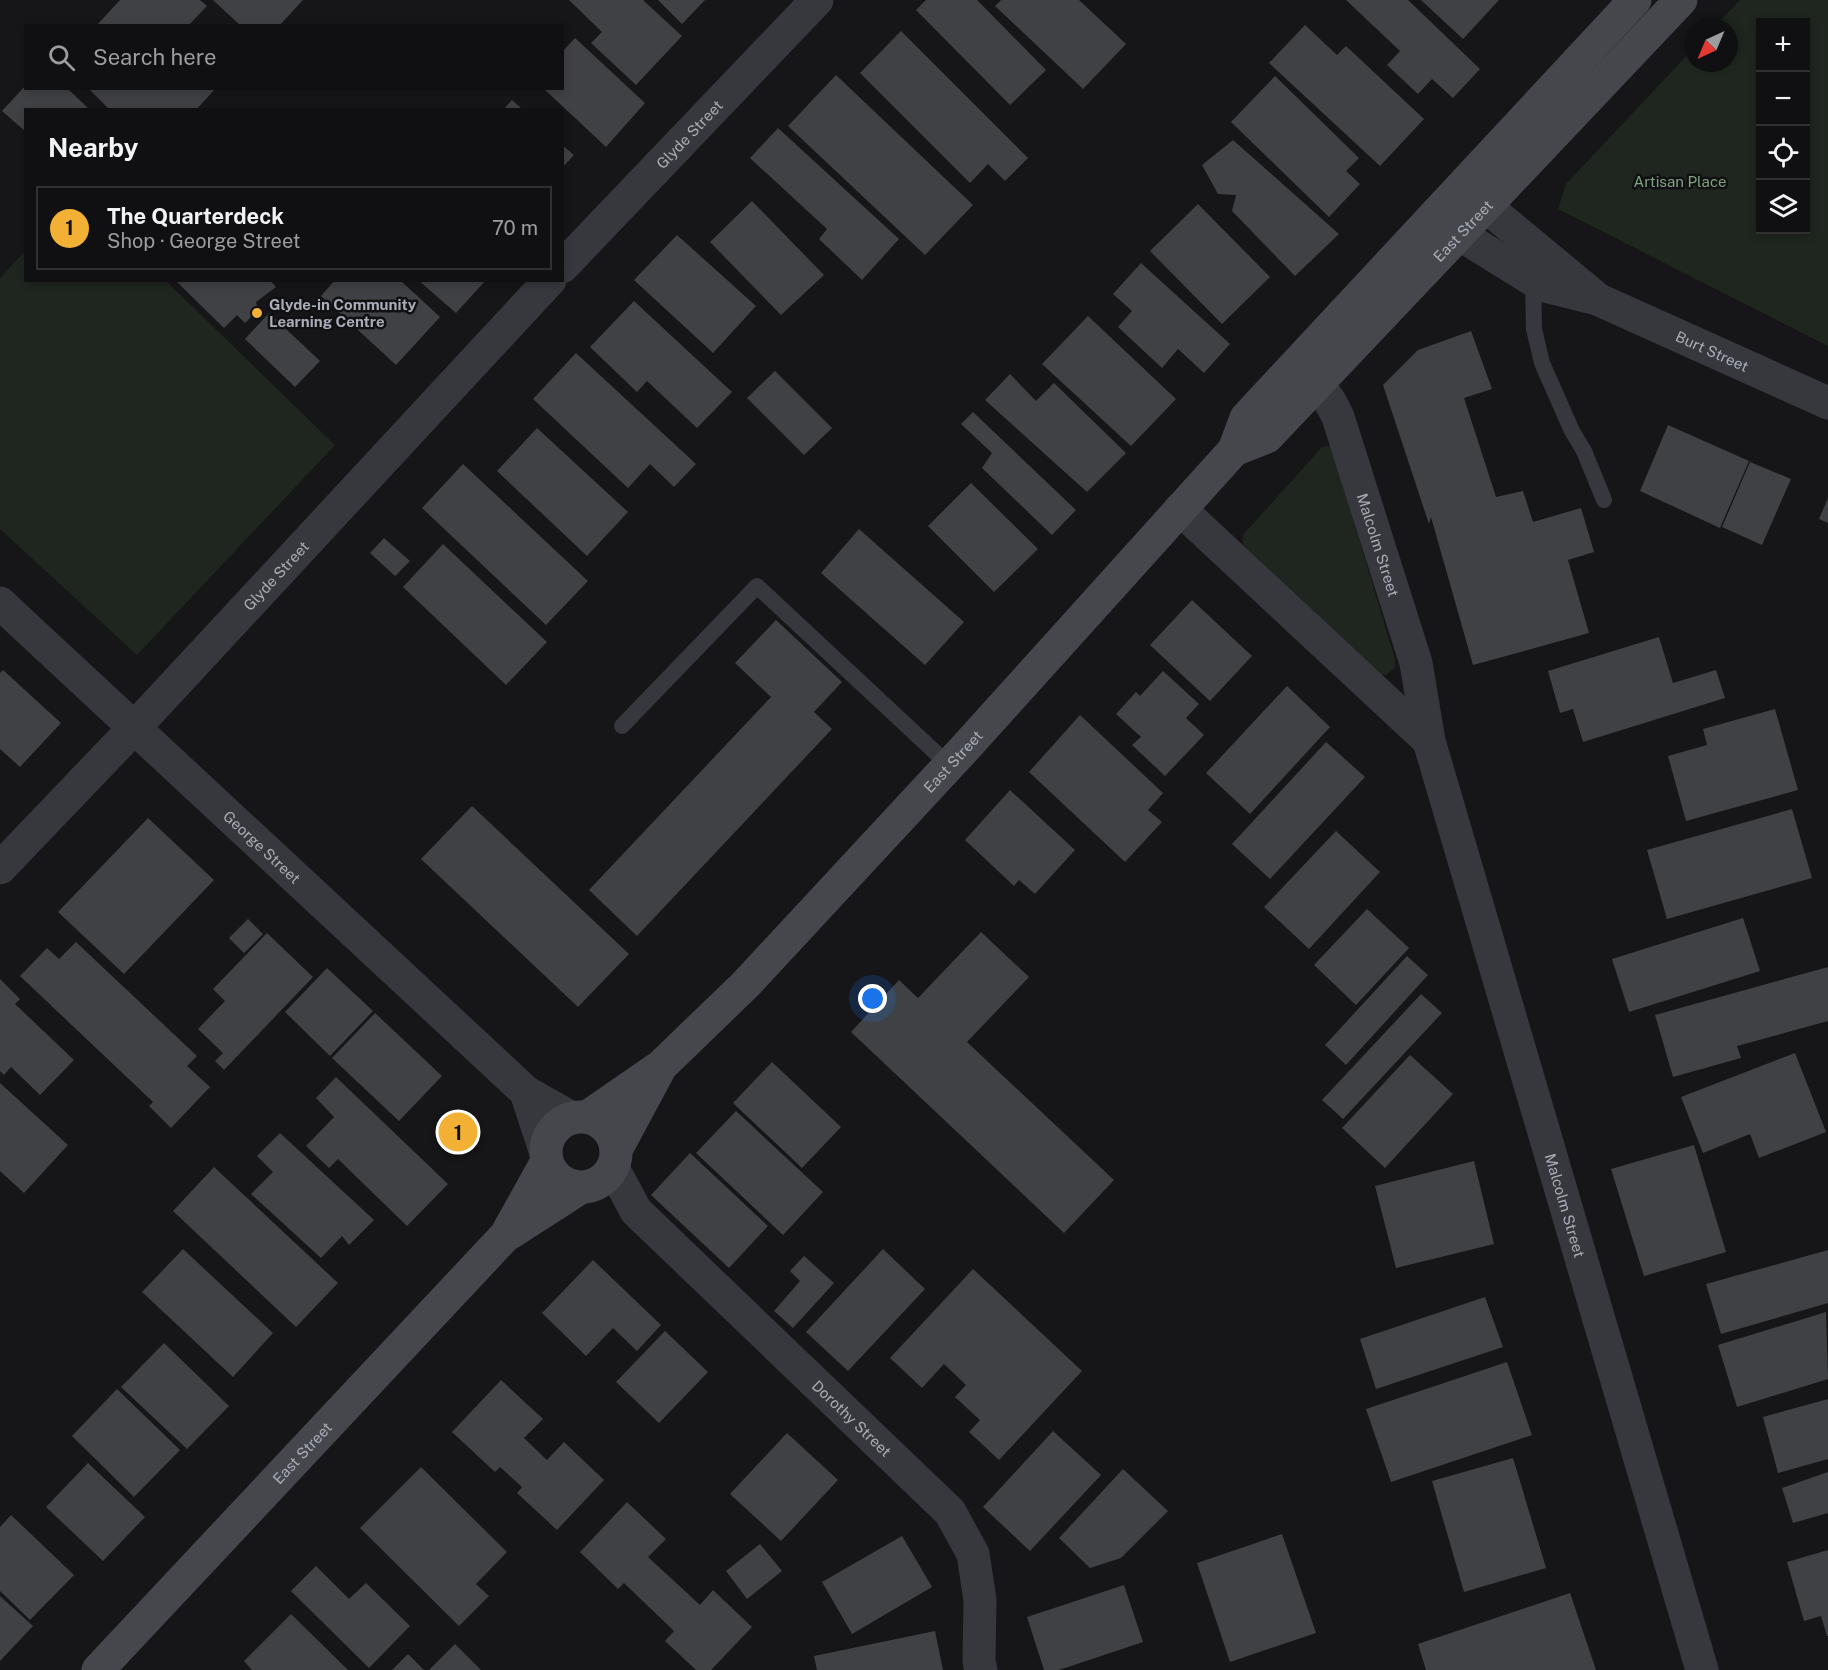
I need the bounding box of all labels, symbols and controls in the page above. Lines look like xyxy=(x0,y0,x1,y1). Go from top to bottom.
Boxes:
north arrow xyxy=(1684,18,1738,72)
map controls xyxy=(1756,18,1810,234)
button: + xyxy=(1756,18,1810,72)
search box xyxy=(24,24,564,90)
icon: search xyxy=(45,41,78,74)
text: Search here xyxy=(93,44,217,70)
button: − xyxy=(1756,72,1810,126)
street label: Glyde Street xyxy=(653,96,726,172)
button: locate xyxy=(1756,126,1810,180)
text: Nearby xyxy=(48,132,138,163)
park label: Artisan Place xyxy=(1634,173,1726,190)
button: layers xyxy=(1756,180,1810,234)
street label: East Street xyxy=(1430,196,1496,265)
text: The Quarterdeck xyxy=(107,203,284,229)
text: 1 xyxy=(65,216,74,240)
text: 70 m xyxy=(492,216,538,240)
text: Shop · George Street xyxy=(107,229,301,253)
place label: Glyde-in Community Learning Centre xyxy=(269,296,417,330)
marker: Glyde-in Community Learning Centre xyxy=(250,306,264,320)
street label: Burt Street xyxy=(1673,327,1751,375)
street label: Malcolm Street xyxy=(1354,491,1403,599)
street label: Glyde Street xyxy=(240,537,312,614)
street label: East Street xyxy=(920,727,986,796)
street label: George Street xyxy=(220,807,304,887)
your location xyxy=(858,984,887,1013)
pin: 1 xyxy=(438,1110,478,1154)
street label: Malcolm Street xyxy=(1542,1152,1589,1259)
street label: Dorothy Street xyxy=(809,1376,895,1460)
street label: East Street xyxy=(269,1418,335,1487)

